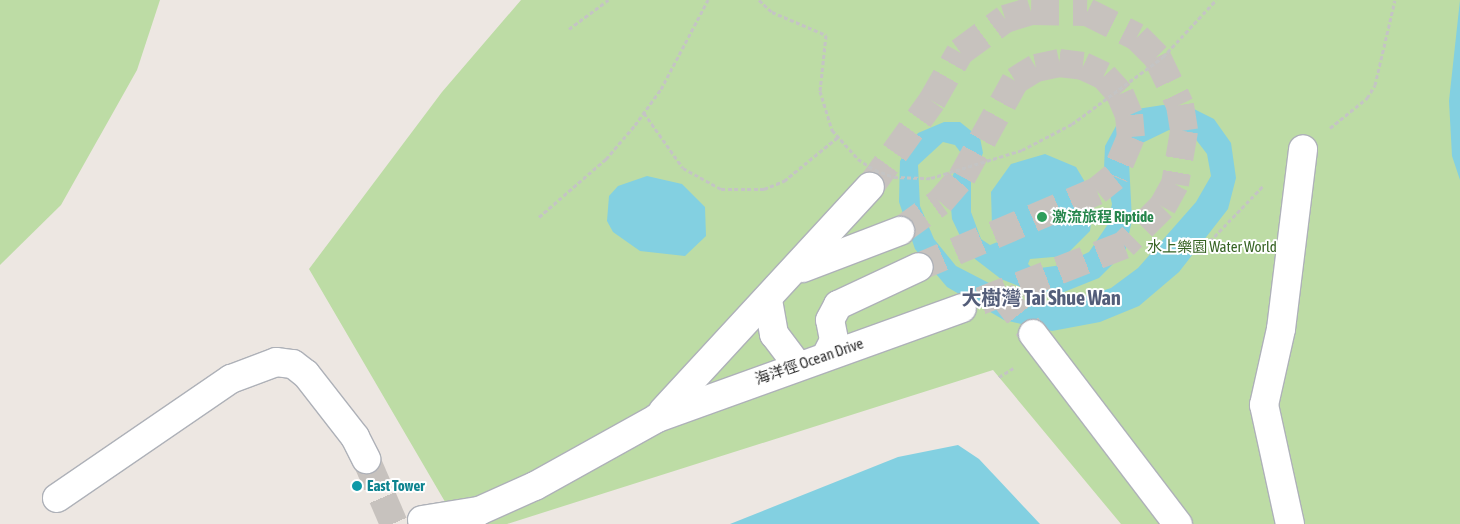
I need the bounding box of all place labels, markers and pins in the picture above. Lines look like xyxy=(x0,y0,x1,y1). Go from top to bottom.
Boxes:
place label: 激流旅程 Riptide xyxy=(1052,208,1154,226)
marker: 激流旅程 Riptide xyxy=(1036,211,1048,223)
place label: East Tower xyxy=(367,477,425,495)
marker: East Tower xyxy=(351,480,363,492)

